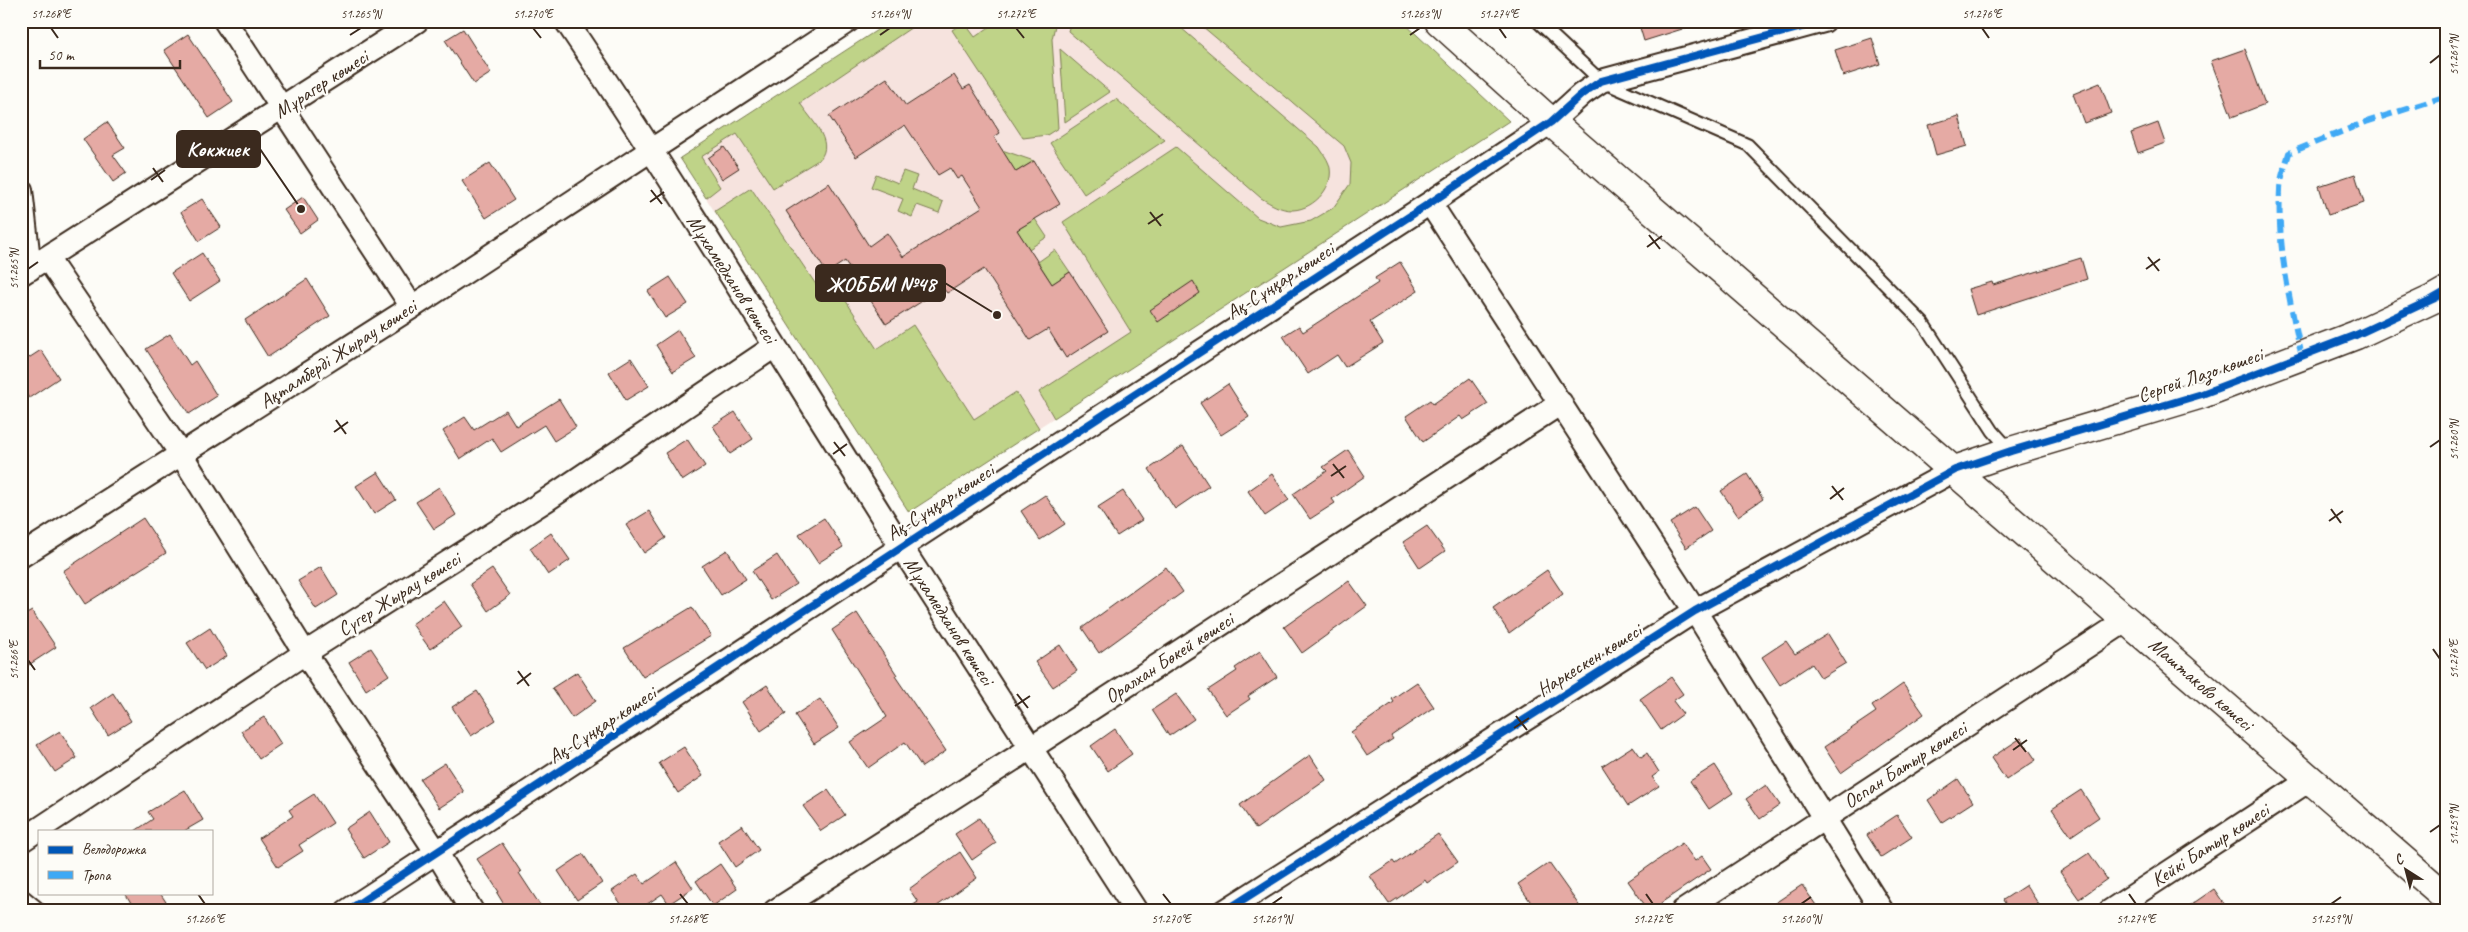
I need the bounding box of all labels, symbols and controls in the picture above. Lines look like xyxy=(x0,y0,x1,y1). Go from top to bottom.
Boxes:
text: 51.268°E xyxy=(31,6,72,22)
text: 51.265°N xyxy=(341,6,383,22)
text: 51.270°E xyxy=(513,6,554,22)
text: 51.264°N xyxy=(870,6,912,22)
text: 51.272°E xyxy=(996,6,1037,22)
text: 51.263°N xyxy=(1400,6,1442,22)
text: 51.274°E xyxy=(1479,6,1520,22)
text: 51.276°E xyxy=(1962,6,2003,22)
text: 51.261°N xyxy=(2446,33,2462,75)
scale bar xyxy=(40,38,180,70)
street label: Мұрагер көшесі xyxy=(269,43,375,124)
text: 50 m xyxy=(48,46,75,65)
callout: Көкжиек xyxy=(177,131,260,167)
text: Көкжиек xyxy=(187,136,250,162)
street label: Мұхамедханов көшесі xyxy=(681,210,784,350)
street label: Ақ-Сұңқар көшесі xyxy=(1221,236,1340,325)
text: 51.265°N xyxy=(6,247,22,289)
callout: ЖОББМ №48 xyxy=(816,265,945,301)
text: ЖОББМ №48 xyxy=(826,271,938,297)
street label: Ақтамберді Жырау көшесі xyxy=(255,293,423,414)
street label: Сергей Лазо көшесі xyxy=(2134,341,2268,409)
text: 51.260°N xyxy=(2446,418,2462,460)
street label: Ақ-Сұңқар көшесі xyxy=(881,457,1000,546)
street label: Сүгер Жырау көшесі xyxy=(333,545,467,642)
street label: Мұхамедханов көшесі xyxy=(898,552,1001,692)
street label: Оралхан Бөкей көшесі xyxy=(1100,606,1240,709)
street label: Наркескен көшесі xyxy=(1532,617,1648,702)
street label: Маштаково көшесі xyxy=(2144,632,2260,738)
text: 51.276°E xyxy=(2446,638,2462,679)
text: 51.266°E xyxy=(6,639,22,680)
street label: Ақ-Сұңқар көшесі xyxy=(543,680,662,769)
street label: Оспан Батыр көшесі xyxy=(1839,715,1973,814)
street label: Кейкі Батыр көшесі xyxy=(2146,796,2275,892)
text: 51.259°N xyxy=(2446,803,2462,845)
legend xyxy=(38,830,212,894)
text: Велодорожка xyxy=(82,840,146,859)
north arrow xyxy=(2380,844,2430,894)
text: С xyxy=(2391,850,2408,869)
text: Тропа xyxy=(82,866,111,885)
text: 51.266°E xyxy=(185,911,226,927)
text: 51.268°E xyxy=(668,911,709,927)
text: 51.270°E xyxy=(1151,911,1192,927)
text: 51.261°N xyxy=(1252,911,1294,927)
text: 51.272°E xyxy=(1633,911,1674,927)
text: 51.260°N xyxy=(1781,911,1823,927)
text: 51.274°E xyxy=(2116,911,2157,927)
text: 51.259°N xyxy=(2311,911,2353,927)

